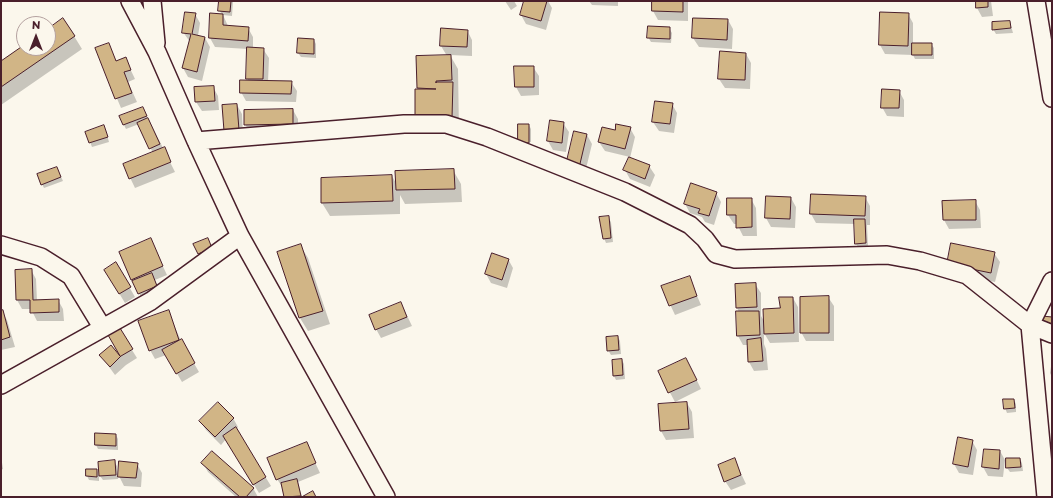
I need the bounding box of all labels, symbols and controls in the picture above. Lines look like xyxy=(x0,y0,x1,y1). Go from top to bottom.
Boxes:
north arrow xyxy=(16,16,56,56)
text: N xyxy=(32,16,40,33)

